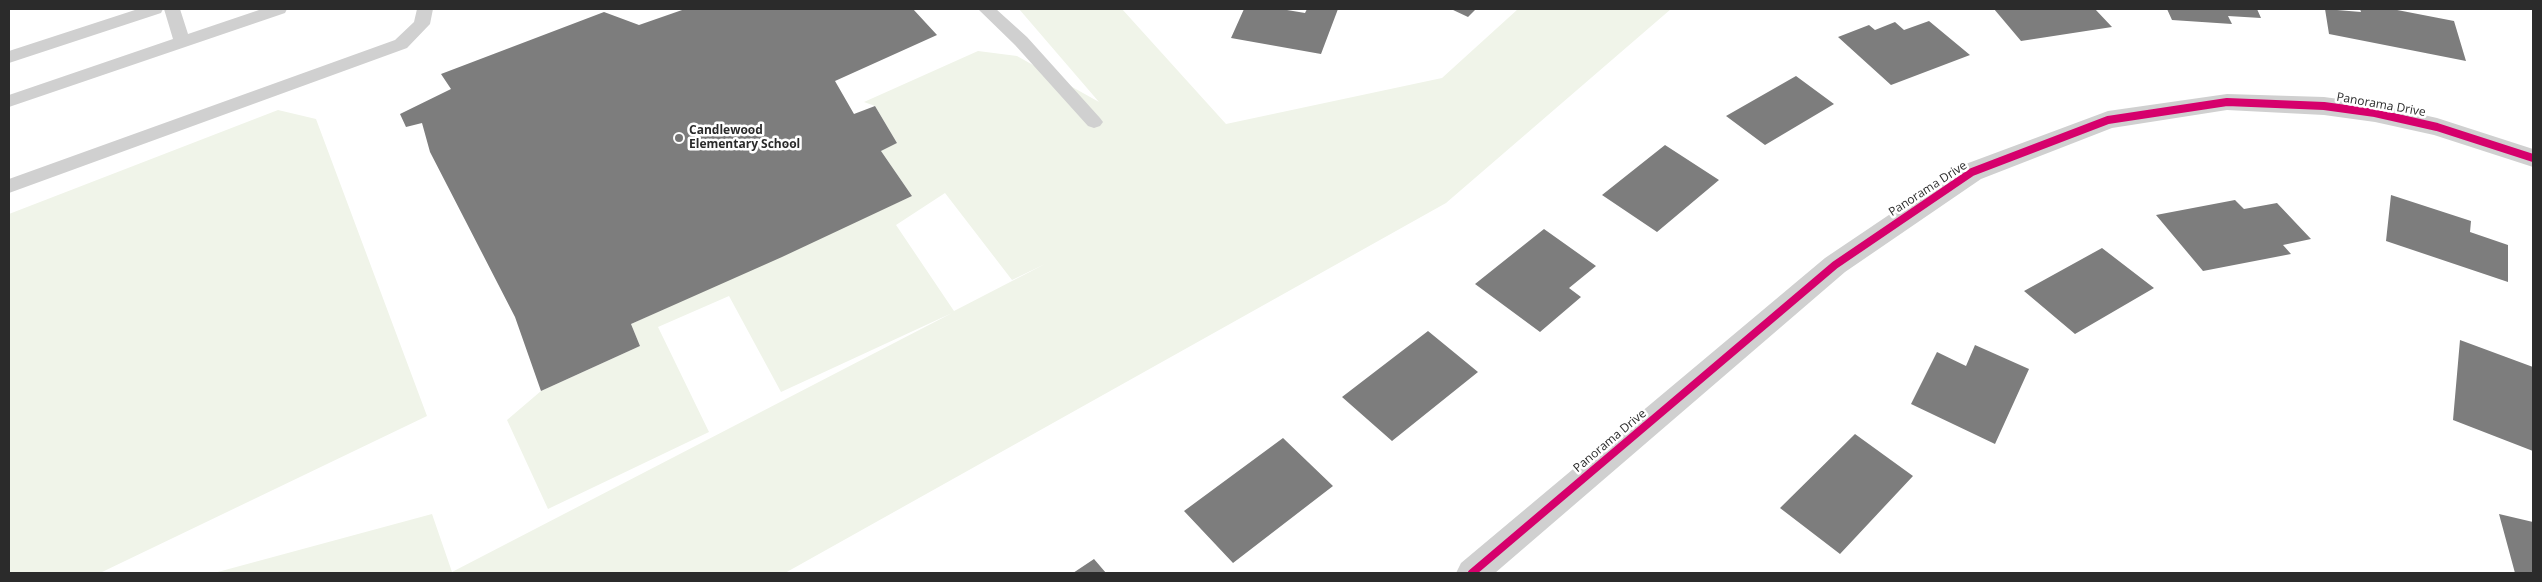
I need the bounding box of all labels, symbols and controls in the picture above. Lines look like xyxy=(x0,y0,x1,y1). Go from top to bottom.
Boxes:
street label: Panorama Drive xyxy=(2335,90,2427,120)
place label: Candlewood Elementary School xyxy=(689,124,800,152)
marker: Candlewood Elementary School xyxy=(673,132,685,144)
street label: Panorama Drive xyxy=(1886,158,1970,220)
street label: Panorama Drive xyxy=(1571,406,1649,476)

